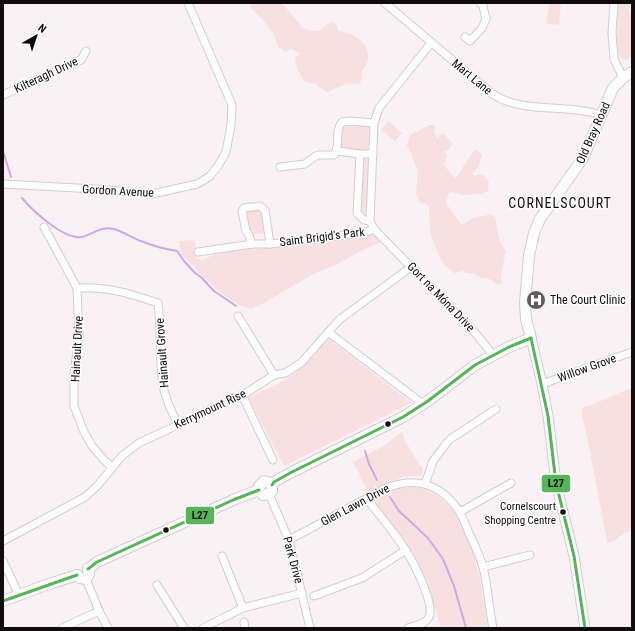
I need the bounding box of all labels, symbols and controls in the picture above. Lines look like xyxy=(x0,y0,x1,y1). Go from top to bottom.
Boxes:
north arrow xyxy=(16,16,56,56)
text: N xyxy=(35,21,49,36)
street label: Kilteragh Drive xyxy=(12,54,80,96)
street label: Mart Lane xyxy=(449,56,495,98)
street label: Old Bray Road xyxy=(573,100,613,166)
street label: Gordon Avenue xyxy=(82,182,155,200)
district label: CORNELSCOURT xyxy=(508,195,612,211)
street label: Saint Brigid's Park xyxy=(279,225,366,249)
street label: Gort na Móna Drive xyxy=(404,259,478,335)
hospital icon: The Court Clinic xyxy=(525,289,547,311)
place label: The Court Clinic xyxy=(550,293,626,307)
street label: Hainault Drive xyxy=(68,315,86,382)
street label: Hainault Grove xyxy=(153,317,171,388)
street label: Willow Grove xyxy=(556,351,619,385)
street label: Kerrymount Rise xyxy=(172,386,248,432)
unlabelled marker xyxy=(383,419,393,429)
line badge: L27 xyxy=(541,474,571,493)
text: L27 xyxy=(548,477,565,490)
street label: Glen Lawn Drive xyxy=(318,481,392,529)
place label: Cornelscourt Shopping Centre xyxy=(484,500,556,527)
line badge: L27 xyxy=(185,506,215,525)
marker: Cornelscourt Shopping Centre xyxy=(558,507,568,517)
text: L27 xyxy=(192,509,209,522)
unlabelled marker xyxy=(161,525,171,535)
street label: Park Drive xyxy=(280,535,306,585)

